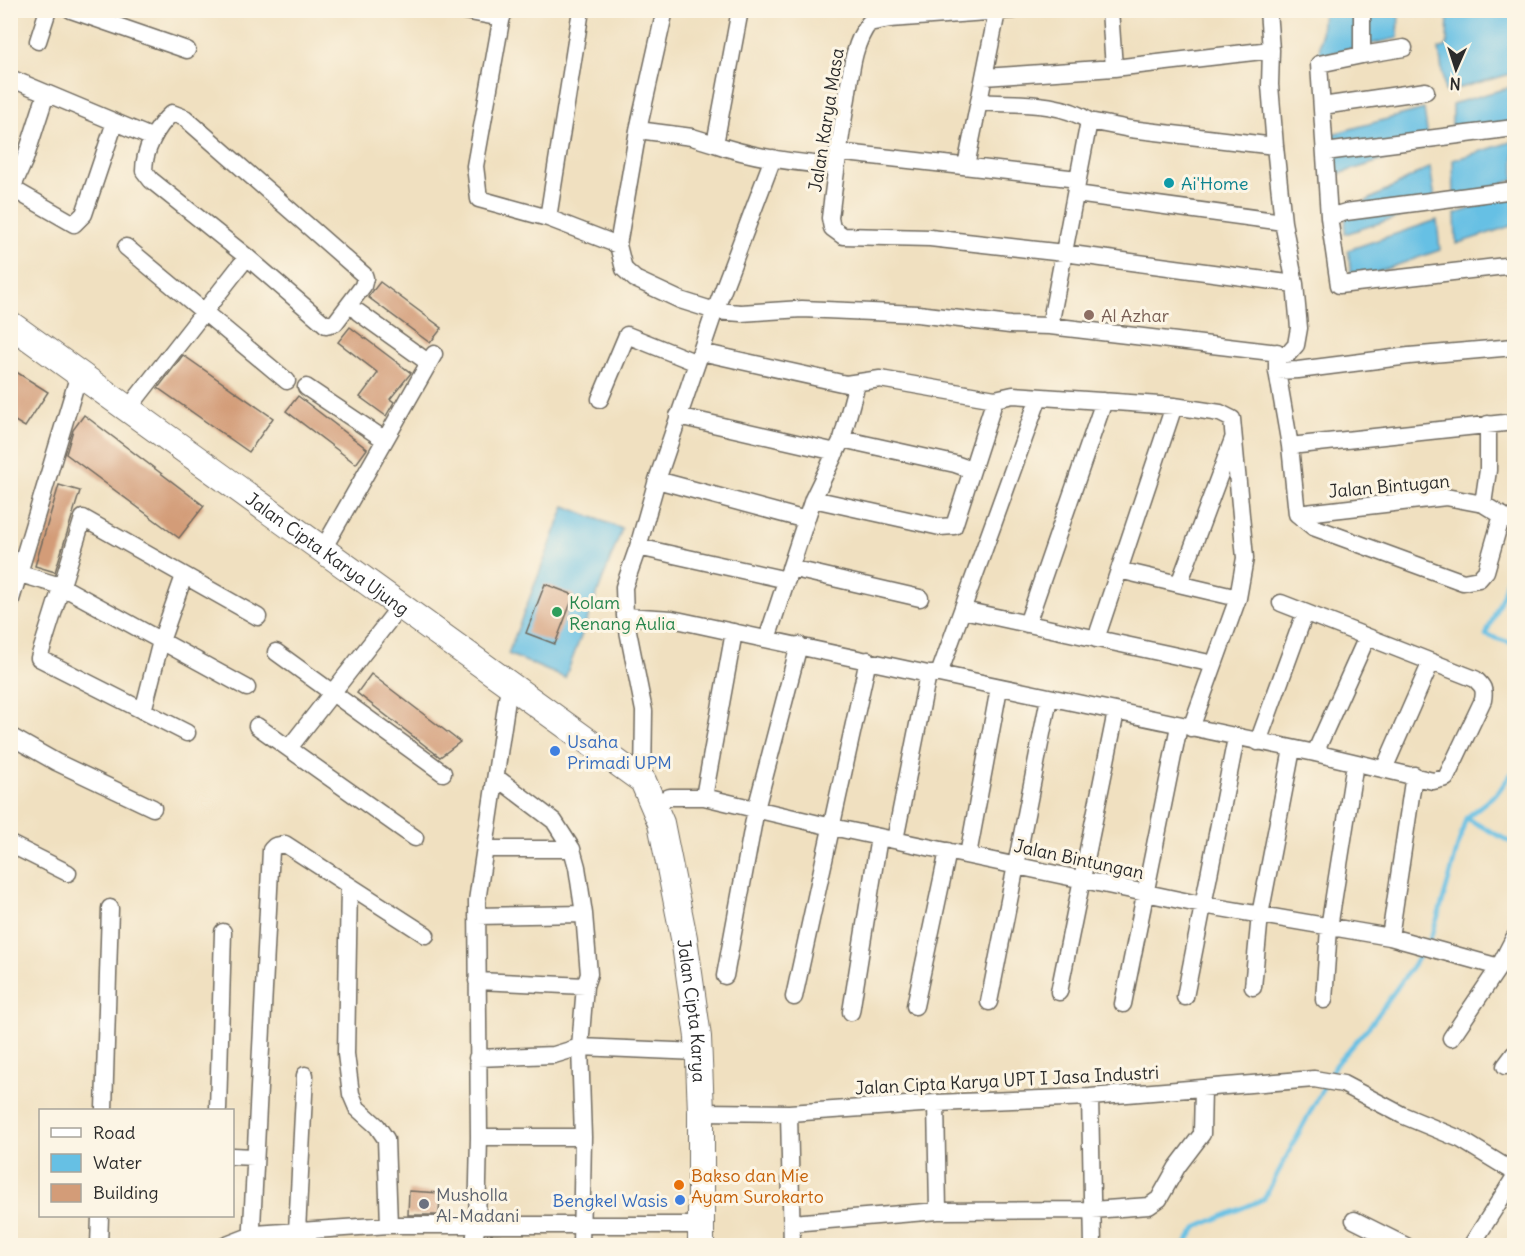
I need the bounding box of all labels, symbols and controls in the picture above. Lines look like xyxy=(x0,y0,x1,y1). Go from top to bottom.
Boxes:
north arrow xyxy=(1426,39,1486,99)
street label: Jalan Karya Masa xyxy=(803,47,849,193)
text: N xyxy=(1449,74,1461,94)
place label: Ai'Home xyxy=(1181,172,1249,195)
marker: Ai'Home xyxy=(1162,176,1176,190)
place label: Al Azhar xyxy=(1101,304,1170,327)
marker: Al Azhar xyxy=(1082,308,1096,322)
street label: Jalan Bintugan xyxy=(1327,469,1451,503)
street label: Jalan Cipta Karya Ujung xyxy=(242,487,414,620)
place label: Kolam Renang Aulia xyxy=(569,591,676,635)
marker: Kolam Renang Aulia xyxy=(550,605,564,619)
place label: Usaha Primadi UPM xyxy=(567,730,672,774)
marker: Usaha Primadi UPM xyxy=(548,744,562,758)
street label: Jalan Bintungan xyxy=(1012,834,1146,884)
street label: Jalan Cipta Karya xyxy=(673,938,711,1083)
street label: Jalan Cipta Karya UPT I Jasa Industri xyxy=(854,1061,1160,1099)
legend xyxy=(39,1109,234,1217)
text: Road xyxy=(93,1121,136,1144)
text: Water xyxy=(93,1151,143,1174)
place label: Bakso dan Mie Ayam Surokarto xyxy=(691,1164,824,1208)
marker: Bakso dan Mie Ayam Surokarto xyxy=(672,1178,686,1192)
text: Building xyxy=(93,1181,158,1204)
place label: Musholla Al-Madani xyxy=(436,1183,519,1227)
place label: Bengkel Wasis xyxy=(553,1189,668,1212)
marker: Bengkel Wasis xyxy=(673,1193,687,1207)
marker: Musholla Al-Madani xyxy=(417,1197,431,1211)

